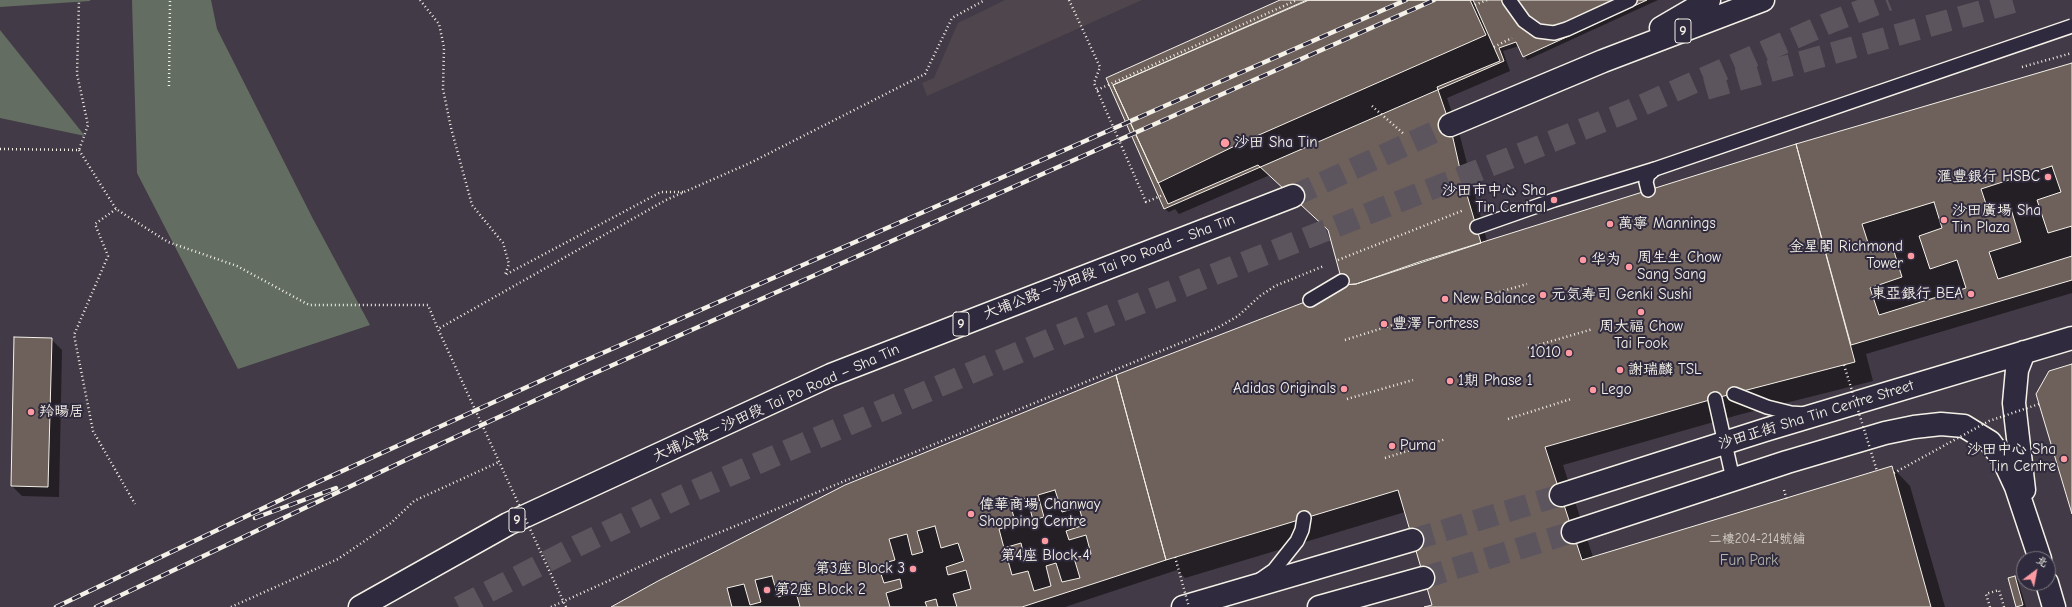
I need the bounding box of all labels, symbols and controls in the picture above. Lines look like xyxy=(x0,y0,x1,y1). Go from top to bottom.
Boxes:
road number: 9 xyxy=(1675,19,1691,43)
place label: 沙田 Sha Tin xyxy=(1234,134,1318,152)
marker: 沙田 Sha Tin xyxy=(1219,137,1231,149)
place label: 滙豐銀行 HSBC xyxy=(1937,168,2040,186)
marker: 滙豐銀行 HSBC xyxy=(2043,172,2053,182)
place label: 沙田市中心 Sha Tin Central xyxy=(1442,182,1546,217)
marker: 沙田市中心 Sha Tin Central xyxy=(1549,195,1559,205)
place label: 沙田廣場 Sha Tin Plaza xyxy=(1952,202,2041,237)
street label: 大埔公路－沙田段 Tai Po Road – Sha Tin xyxy=(981,211,1237,323)
place label: 萬寧 Mannings xyxy=(1618,215,1716,233)
marker: 沙田廣場 Sha Tin Plaza xyxy=(1939,215,1949,225)
marker: 萬寧 Mannings xyxy=(1605,219,1615,229)
place label: 金星閣 Richmond Tower xyxy=(1789,238,1903,273)
place label: 周生生 Chow Sang Sang xyxy=(1637,249,1721,284)
place label: 华为 xyxy=(1591,251,1621,269)
marker: 金星閣 Richmond Tower xyxy=(1906,251,1916,261)
marker: 华为 xyxy=(1578,255,1588,265)
marker: 周生生 Chow Sang Sang xyxy=(1624,262,1634,272)
place label: 東亞銀行 BEA xyxy=(1871,285,1963,303)
place label: 元気寿司 Genki Sushi xyxy=(1551,286,1692,304)
marker: 東亞銀行 BEA xyxy=(1966,289,1976,299)
place label: New Balance xyxy=(1453,290,1535,308)
marker: 元気寿司 Genki Sushi xyxy=(1538,290,1548,300)
marker: New Balance xyxy=(1440,294,1450,304)
marker: 周大福 Chow Tai Fook xyxy=(1636,307,1646,317)
road number: 9 xyxy=(953,312,969,336)
place label: 豐澤 Fortress xyxy=(1392,315,1479,333)
place label: 周大福 Chow Tai Fook xyxy=(1599,318,1683,353)
marker: 豐澤 Fortress xyxy=(1379,319,1389,329)
street label: 大埔公路－沙田段 Tai Po Road – Sha Tin xyxy=(650,340,902,466)
place label: 1O1O xyxy=(1530,344,1561,362)
marker: 1O1O xyxy=(1564,348,1574,358)
place label: 謝瑞麟 TSL xyxy=(1628,361,1702,379)
marker: 謝瑞麟 TSL xyxy=(1615,365,1625,375)
place label: 1期 Phase 1 xyxy=(1458,372,1533,390)
marker: 1期 Phase 1 xyxy=(1445,376,1455,386)
street label: 沙田正街 Sha Tin Centre Street xyxy=(1716,377,1916,453)
place label: Adidas Originals xyxy=(1233,380,1336,398)
place label: Lego xyxy=(1601,381,1632,399)
marker: Adidas Originals xyxy=(1339,384,1349,394)
marker: Lego xyxy=(1588,385,1598,395)
place label: 羚暘居 xyxy=(39,403,84,421)
marker: 羚暘居 xyxy=(26,407,36,417)
place label: Puma xyxy=(1400,437,1436,455)
marker: Puma xyxy=(1387,441,1397,451)
place label: 沙田中心 Sha Tin Centre xyxy=(1967,441,2056,476)
marker: 沙田中心 Sha Tin Centre xyxy=(2059,454,2069,464)
place label: 偉華商場 Chanway Shopping Centre xyxy=(979,496,1100,531)
road number: 9 xyxy=(509,508,525,532)
marker: 偉華商場 Chanway Shopping Centre xyxy=(966,509,976,519)
house number: 二樓204-214號舖 xyxy=(1709,531,1805,547)
marker: 第4座 Block 4 xyxy=(1040,536,1050,546)
place label: 第4座 Block 4 xyxy=(1000,547,1090,565)
north arrow xyxy=(2016,551,2056,591)
park label: Fun Park xyxy=(1720,552,1778,570)
text: 北 xyxy=(2034,553,2050,570)
place label: 第3座 Block 3 xyxy=(815,560,905,578)
marker: 第3座 Block 3 xyxy=(908,564,918,574)
place label: 第2座 Block 2 xyxy=(775,581,866,599)
marker: 第2座 Block 2 xyxy=(762,585,772,595)

